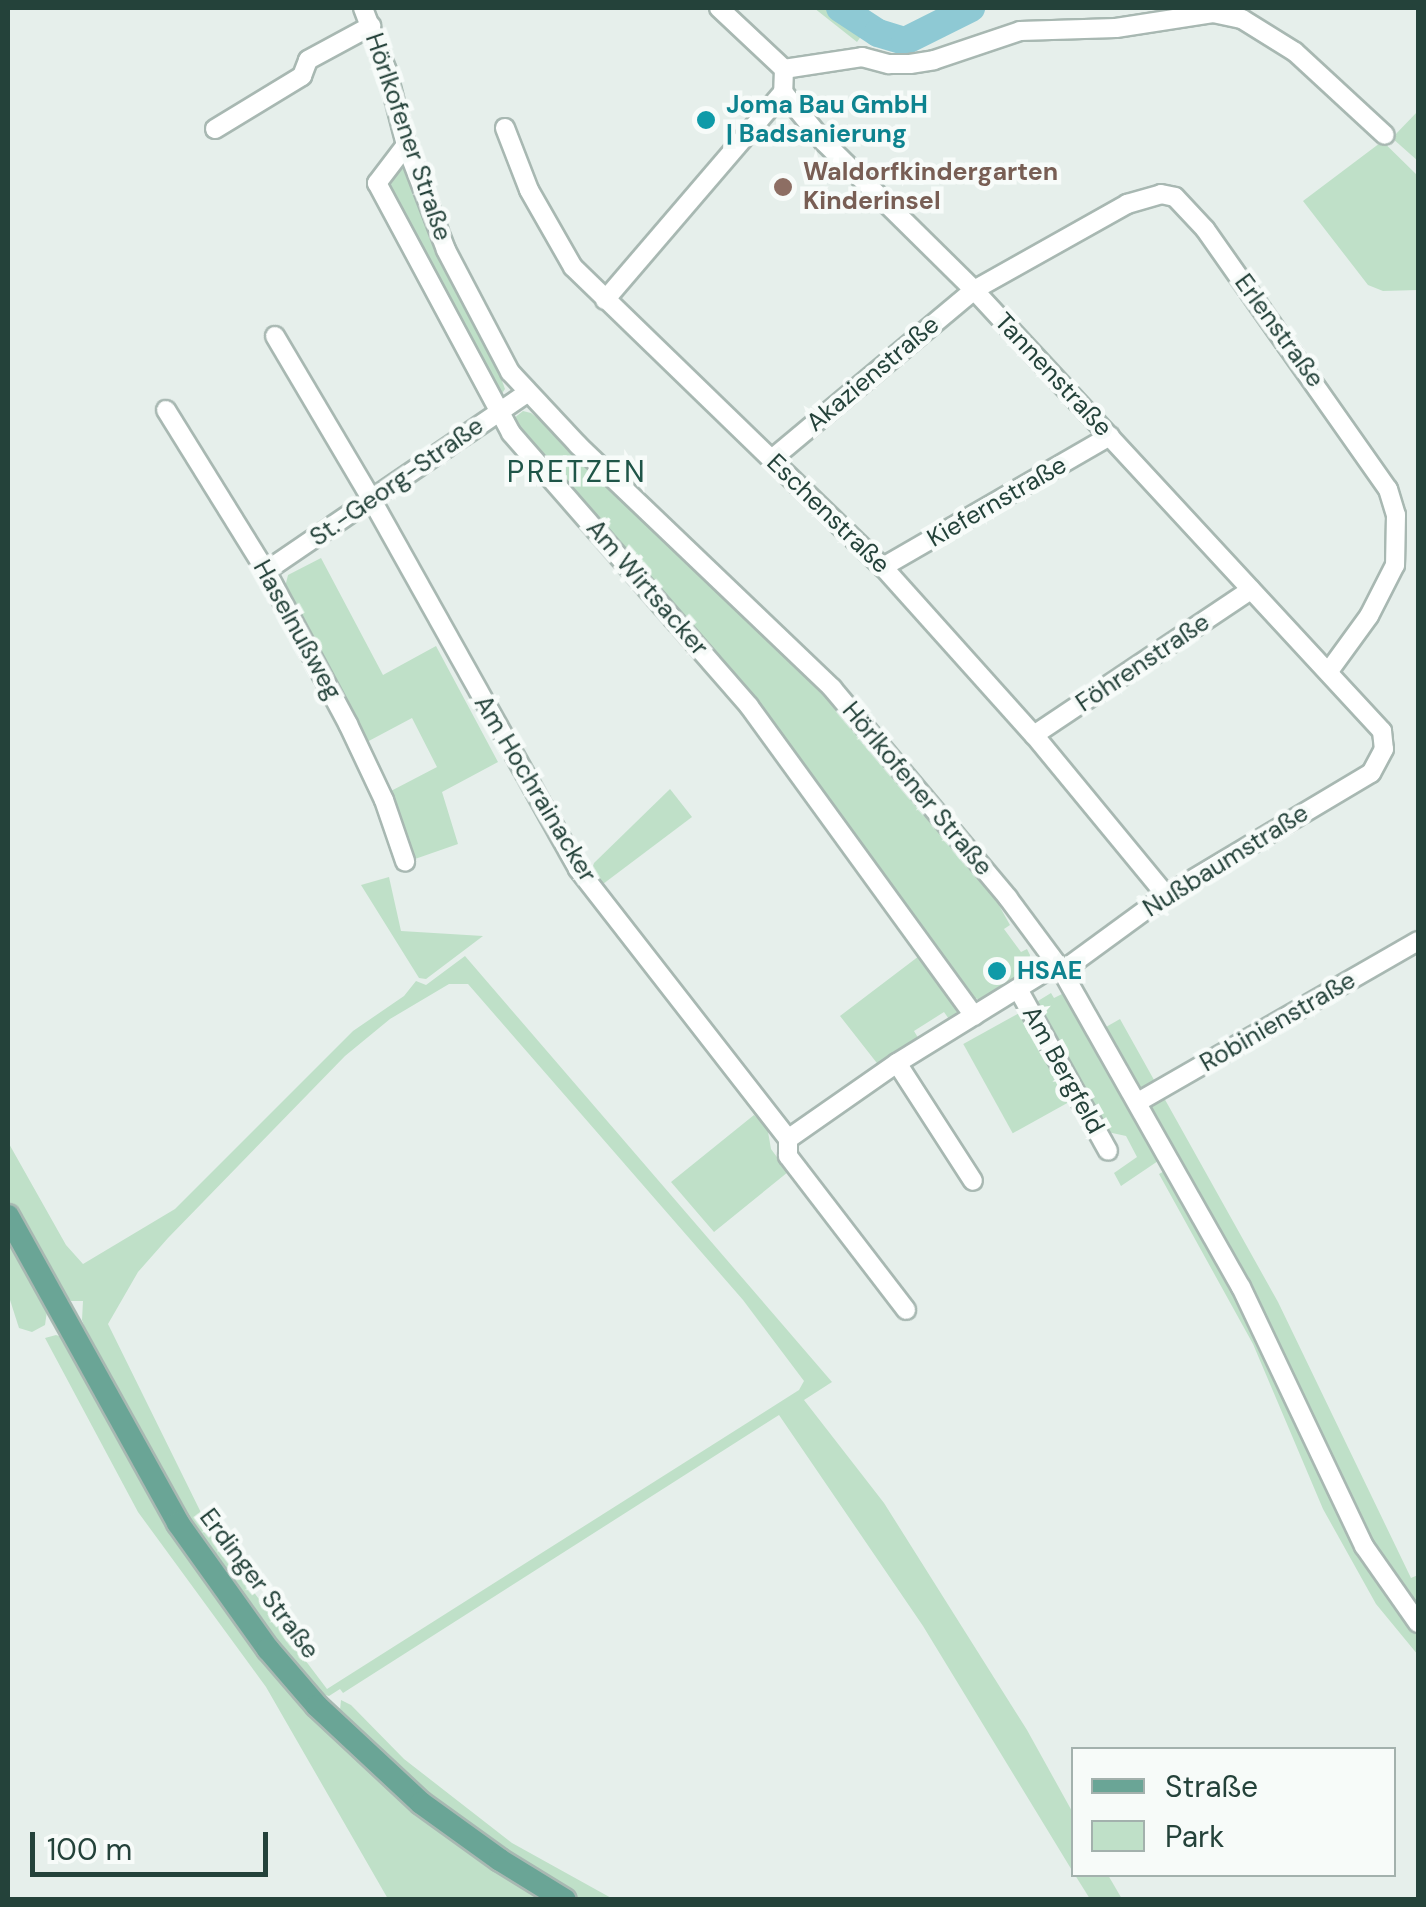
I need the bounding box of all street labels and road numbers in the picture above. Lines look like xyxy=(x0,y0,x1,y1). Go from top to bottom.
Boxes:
street label: Hörlkofener Straße xyxy=(358,29,458,245)
street label: Erlenstraße xyxy=(1228,269,1330,393)
street label: Tannenstraße xyxy=(988,307,1118,443)
street label: Akazienstraße xyxy=(801,310,945,438)
street label: St.-Georg-Straße xyxy=(305,411,489,553)
street label: Eschenstraße xyxy=(760,448,896,580)
street label: Kiefernstraße xyxy=(922,450,1072,554)
street label: Am Wirtsacker xyxy=(580,514,714,662)
street label: Haselnußweg xyxy=(246,555,348,705)
street label: Föhrenstraße xyxy=(1071,607,1215,719)
street label: Am Hochrainacker xyxy=(467,690,603,888)
street label: Hörlkofener Straße xyxy=(836,696,998,882)
street label: Nußbaumstraße xyxy=(1138,798,1314,924)
street label: Robinienstraße xyxy=(1195,965,1361,1079)
street label: Am Bergfeld xyxy=(1016,1001,1110,1139)
street label: Erdinger Straße xyxy=(193,1503,325,1665)

